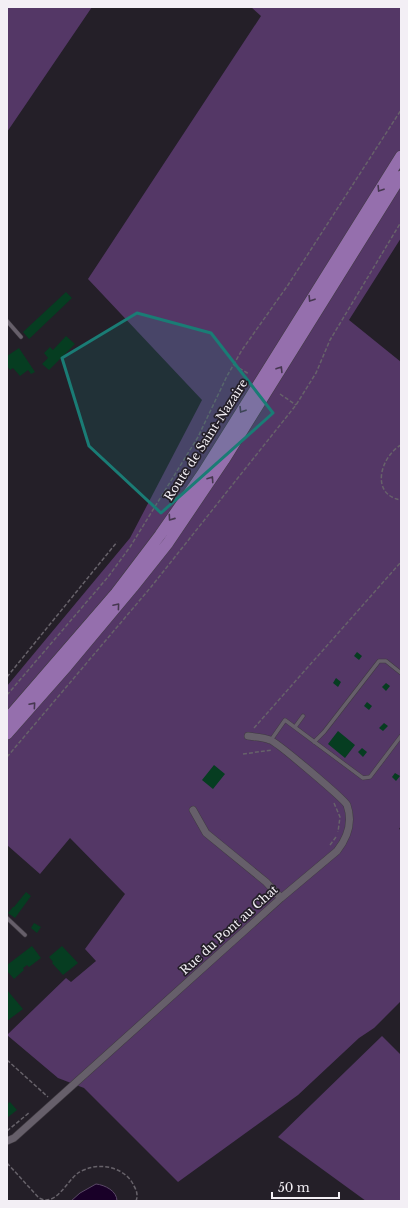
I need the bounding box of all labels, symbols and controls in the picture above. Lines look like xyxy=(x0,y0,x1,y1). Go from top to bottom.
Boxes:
one-way arrow xyxy=(377,185,385,192)
one-way arrow xyxy=(308,295,316,302)
one-way arrow xyxy=(275,366,283,373)
street label: Route de Saint-Nazaire xyxy=(161,376,251,503)
one-way arrow xyxy=(240,405,247,412)
one-way arrow xyxy=(206,476,214,483)
one-way arrow xyxy=(169,514,176,521)
one-way arrow xyxy=(113,603,120,611)
one-way arrow xyxy=(28,702,35,710)
street label: Rue du Pont au Chat xyxy=(177,881,281,978)
scale bar xyxy=(272,1174,339,1200)
text: 50 m xyxy=(278,1180,310,1195)

